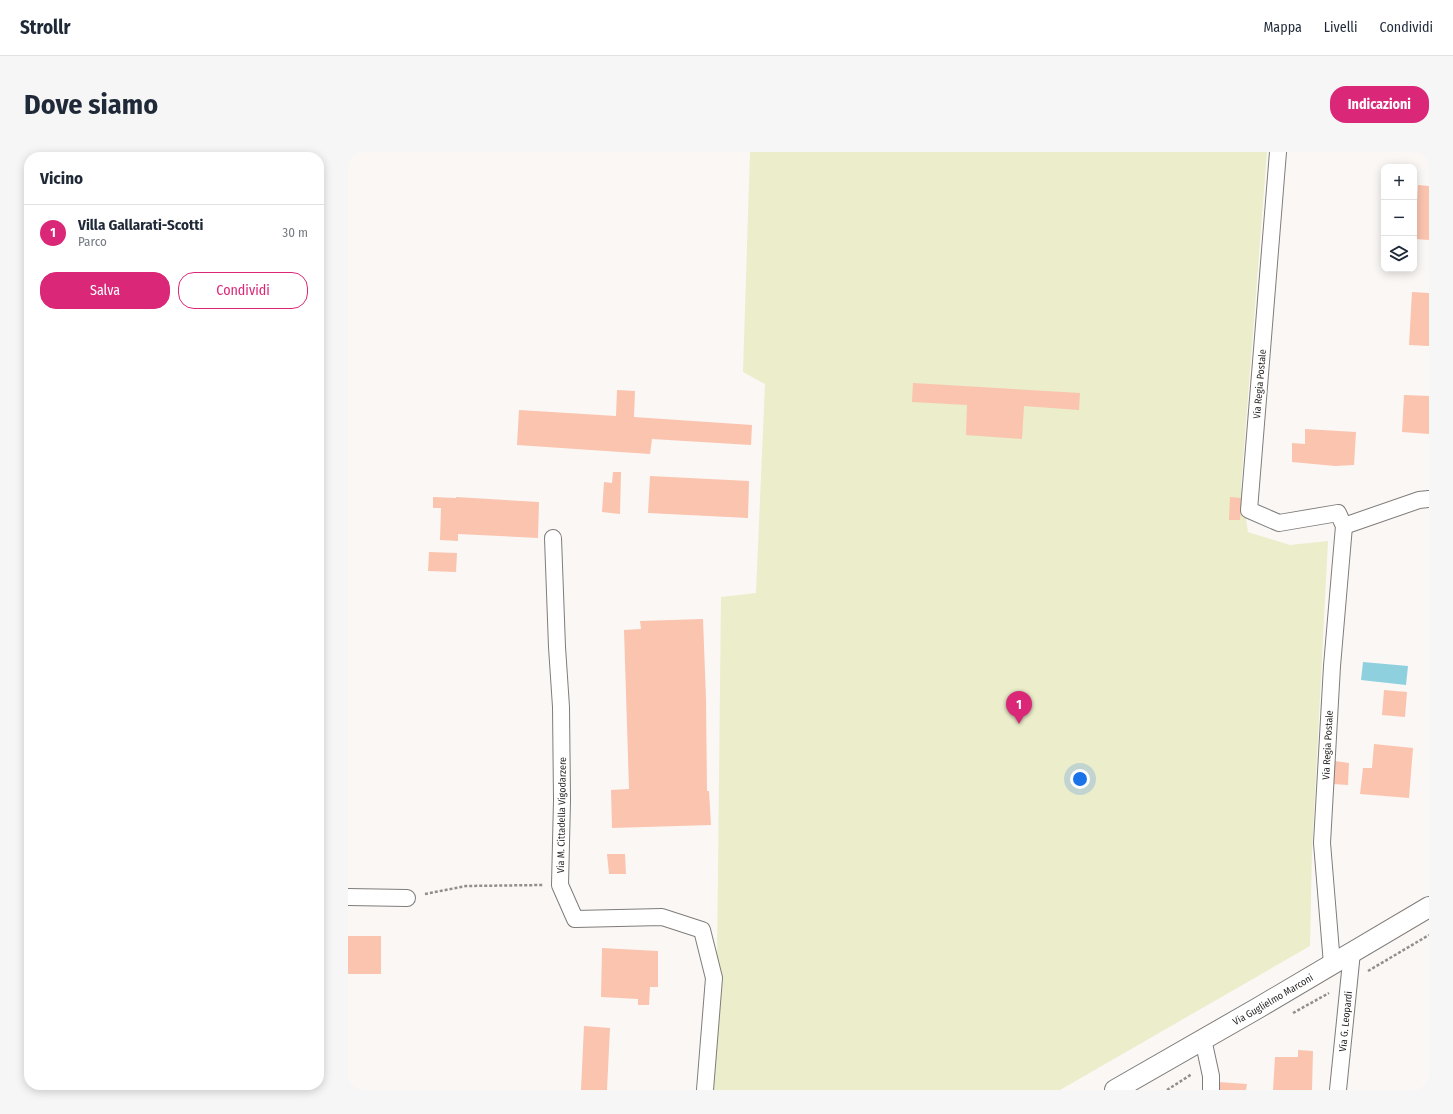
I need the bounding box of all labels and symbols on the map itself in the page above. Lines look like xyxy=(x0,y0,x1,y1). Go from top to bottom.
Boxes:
street label: Via Regia Postale xyxy=(1251,349,1269,419)
pin: 1 xyxy=(1006,691,1032,724)
street label: Via Regia Postale xyxy=(1320,710,1336,780)
street label: Via M. Cittadella Vigodarzere xyxy=(555,757,569,873)
your location xyxy=(1070,769,1090,789)
street label: Via Guglielmo Marconi xyxy=(1231,972,1316,1028)
street label: Via G. Leopardi xyxy=(1337,991,1355,1052)

